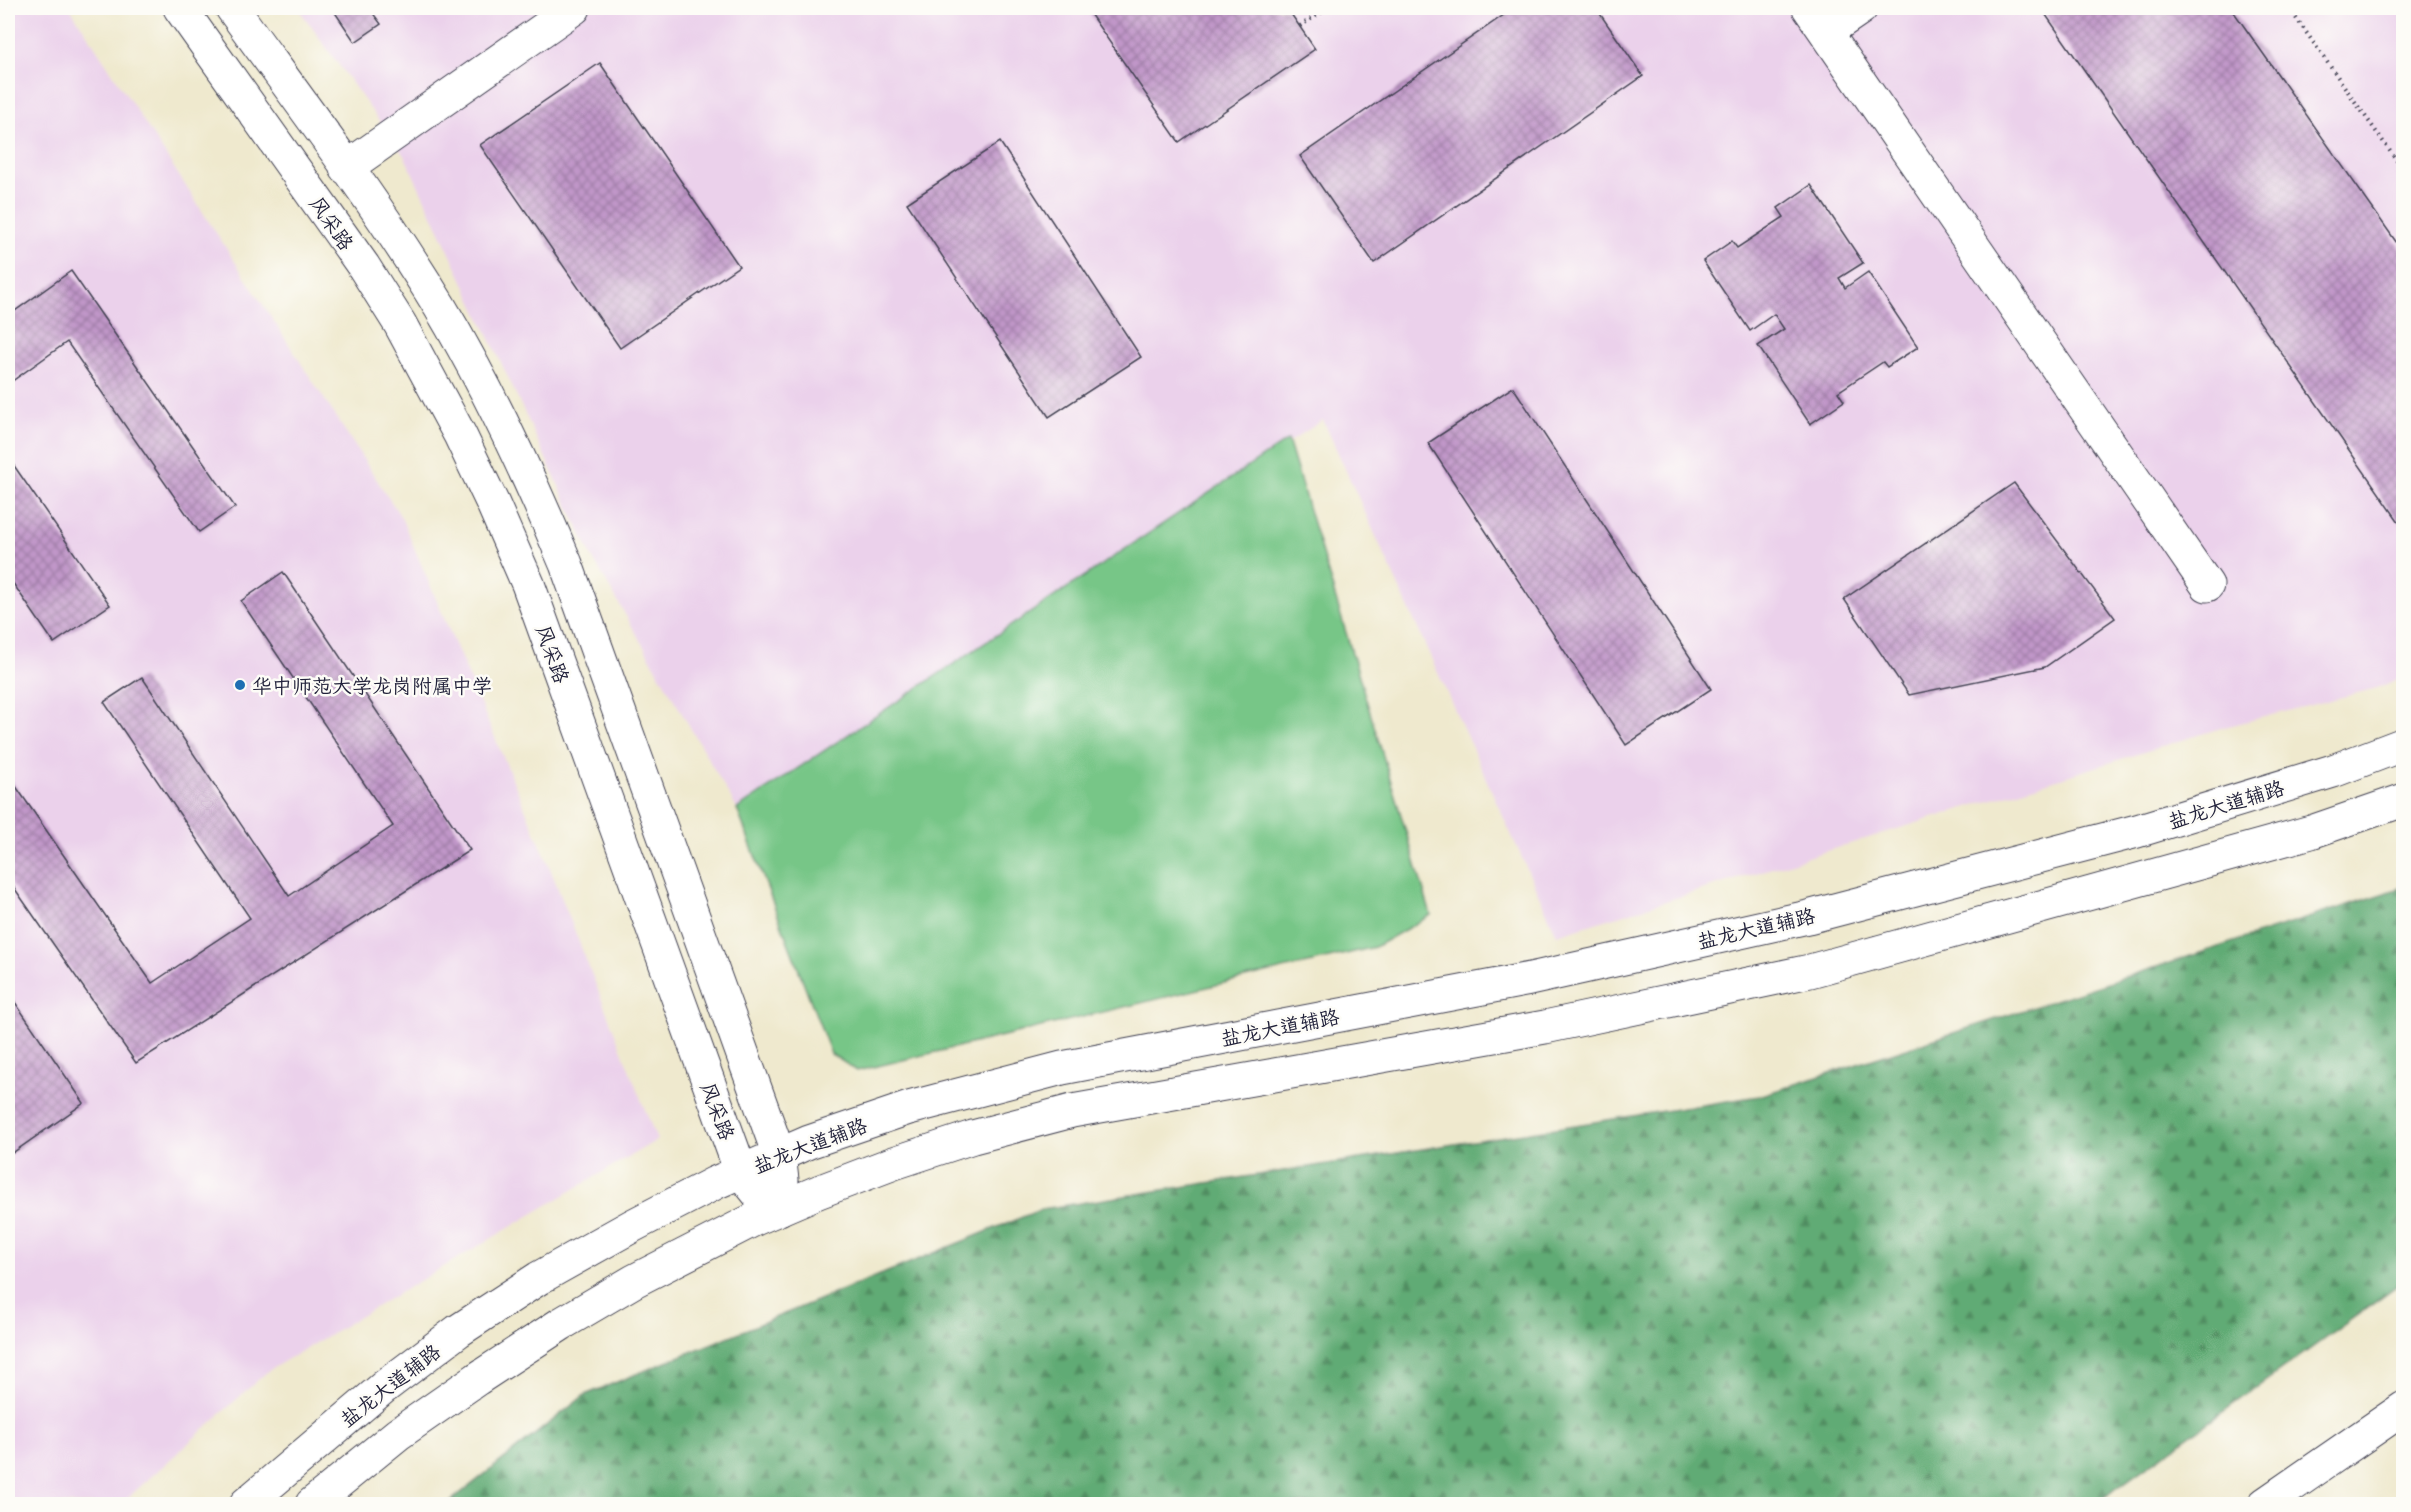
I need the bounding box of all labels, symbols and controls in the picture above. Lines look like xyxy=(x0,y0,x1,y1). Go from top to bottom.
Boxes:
street label: 风采路 xyxy=(304,191,361,256)
street label: 风采路 xyxy=(530,621,576,688)
place label: 华中师范大学龙岗附属中学 xyxy=(252,672,492,699)
marker: 华中师范大学龙岗附属中学 xyxy=(233,678,247,692)
street label: 盐龙大道辅路 xyxy=(2165,773,2288,834)
street label: 盐龙大道辅路 xyxy=(1695,901,1818,955)
street label: 盐龙大道辅路 xyxy=(1219,1002,1342,1052)
street label: 风采路 xyxy=(695,1078,742,1145)
street label: 盐龙大道辅路 xyxy=(749,1111,872,1179)
street label: 盐龙大道辅路 xyxy=(334,1337,446,1433)

